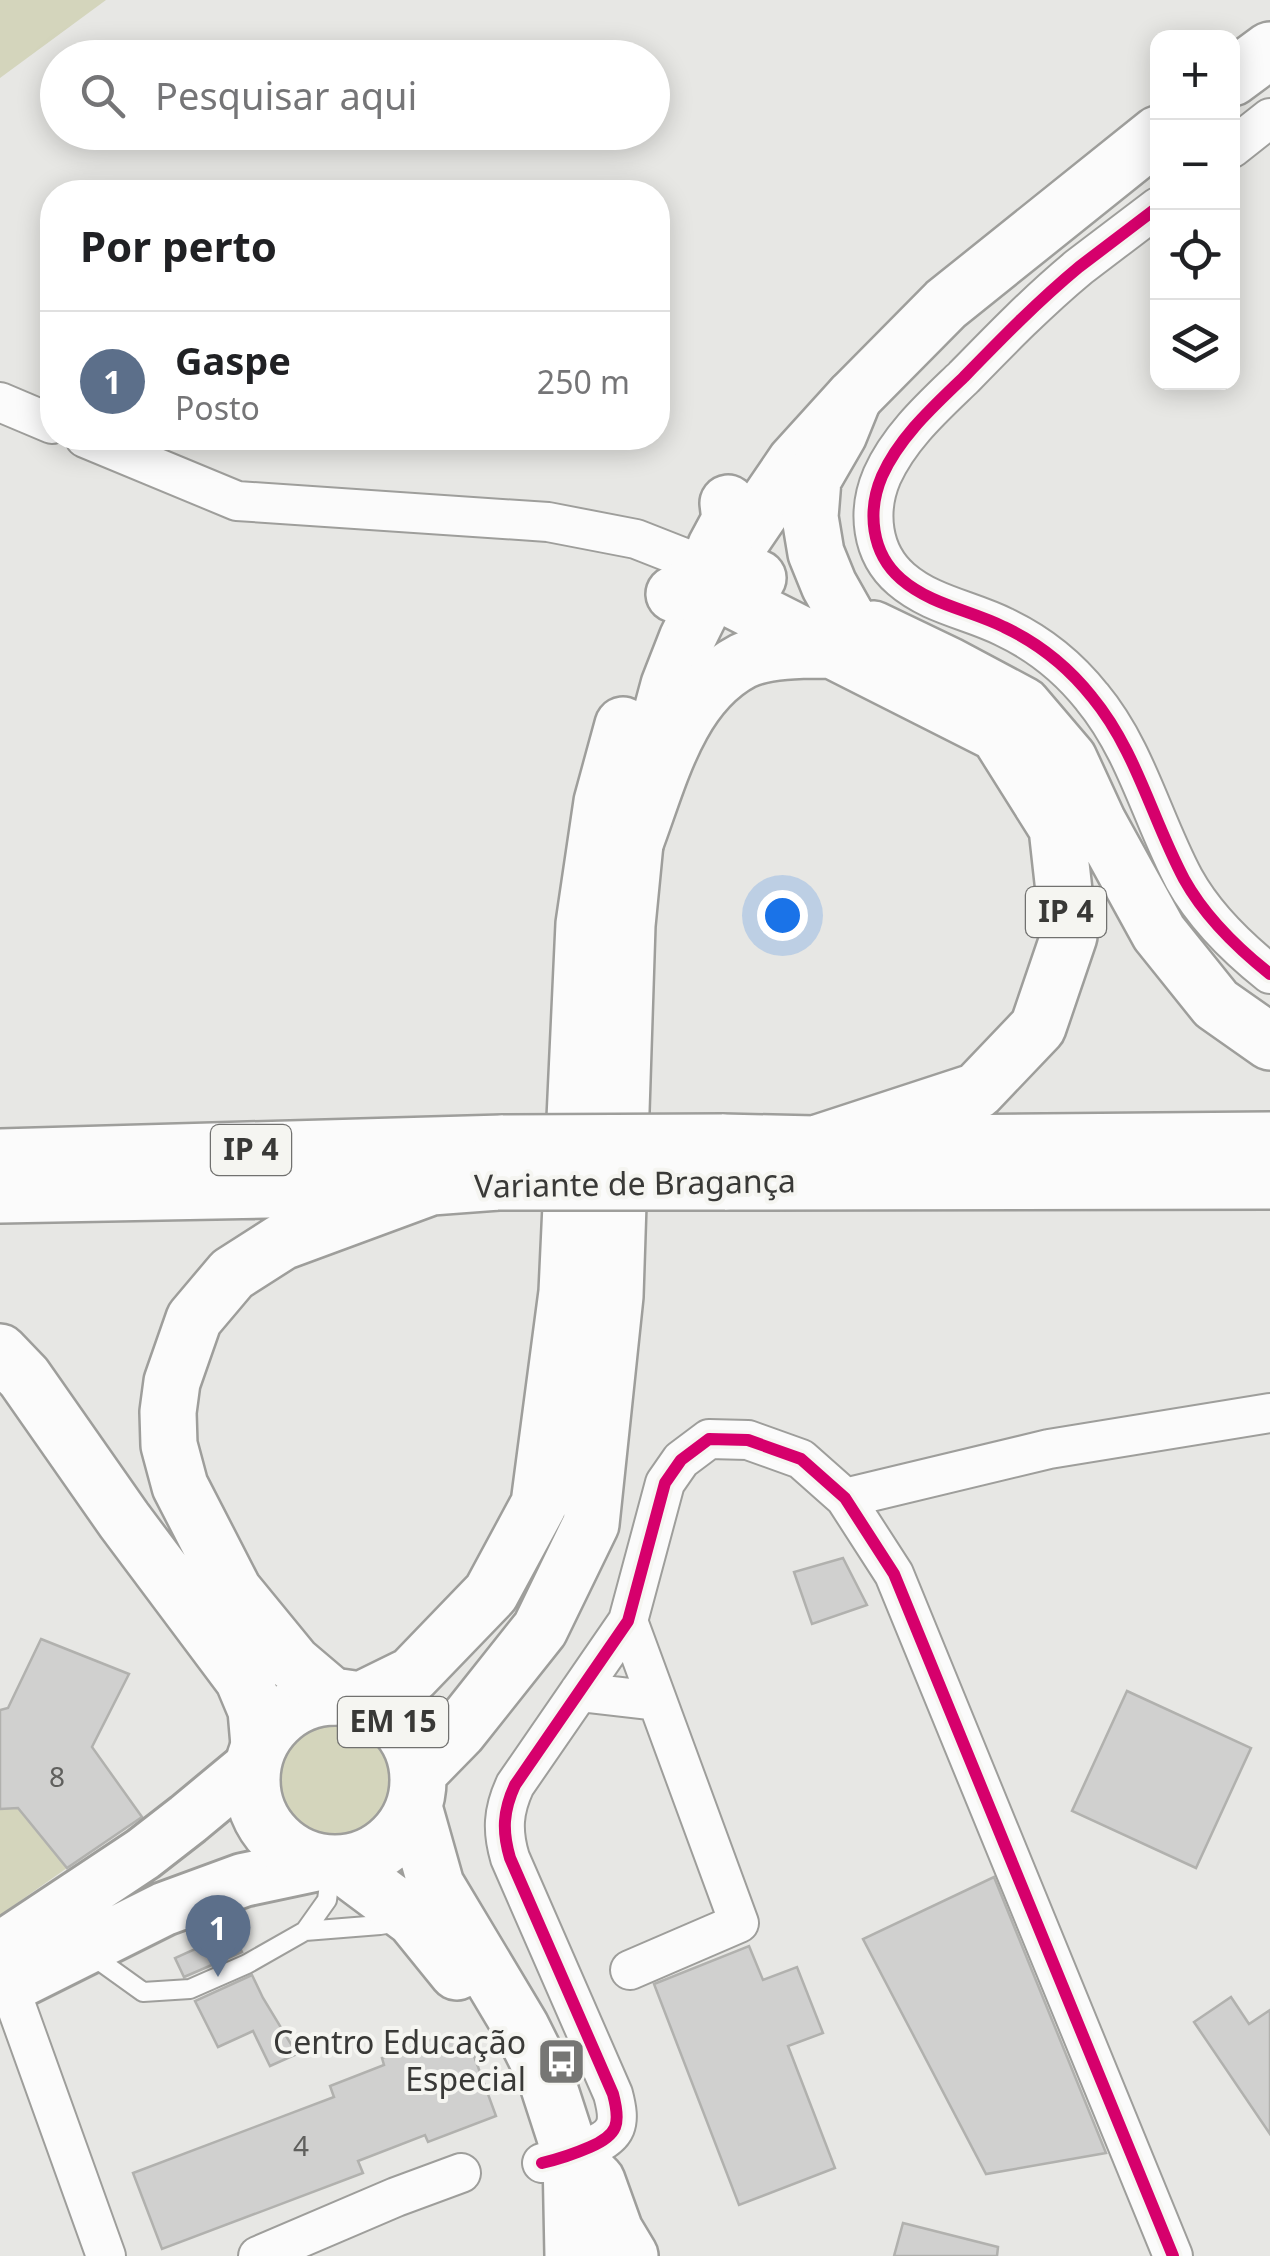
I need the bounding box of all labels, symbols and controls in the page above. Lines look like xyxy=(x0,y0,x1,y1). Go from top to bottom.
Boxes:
map controls xyxy=(1150,30,1240,390)
button: + xyxy=(1150,30,1240,120)
search box xyxy=(40,40,670,150)
icon: search xyxy=(75,68,130,123)
text: Pesquisar aqui xyxy=(155,69,417,121)
button: − xyxy=(1150,120,1240,210)
button: locate xyxy=(1150,210,1240,300)
text: Por perto xyxy=(80,217,277,274)
button: layers xyxy=(1150,300,1240,390)
text: Gaspe xyxy=(175,334,291,386)
text: 1 xyxy=(103,360,122,403)
text: 250 m xyxy=(537,360,630,403)
text: Posto xyxy=(175,386,260,429)
road number: IP 4 xyxy=(1026,887,1106,937)
your location xyxy=(757,890,808,941)
road number: IP 4 xyxy=(211,1125,291,1175)
street label: Variante de Bragança xyxy=(474,1158,796,1207)
road number: EM 15 xyxy=(338,1697,448,1747)
house number: 8 xyxy=(49,1757,65,1795)
pin: 1 xyxy=(186,1894,250,1977)
place label: Centro Educação Especial xyxy=(273,2020,526,2100)
bus stop icon: Centro Educação Especial xyxy=(535,2035,587,2087)
house number: 4 xyxy=(293,2126,309,2164)

